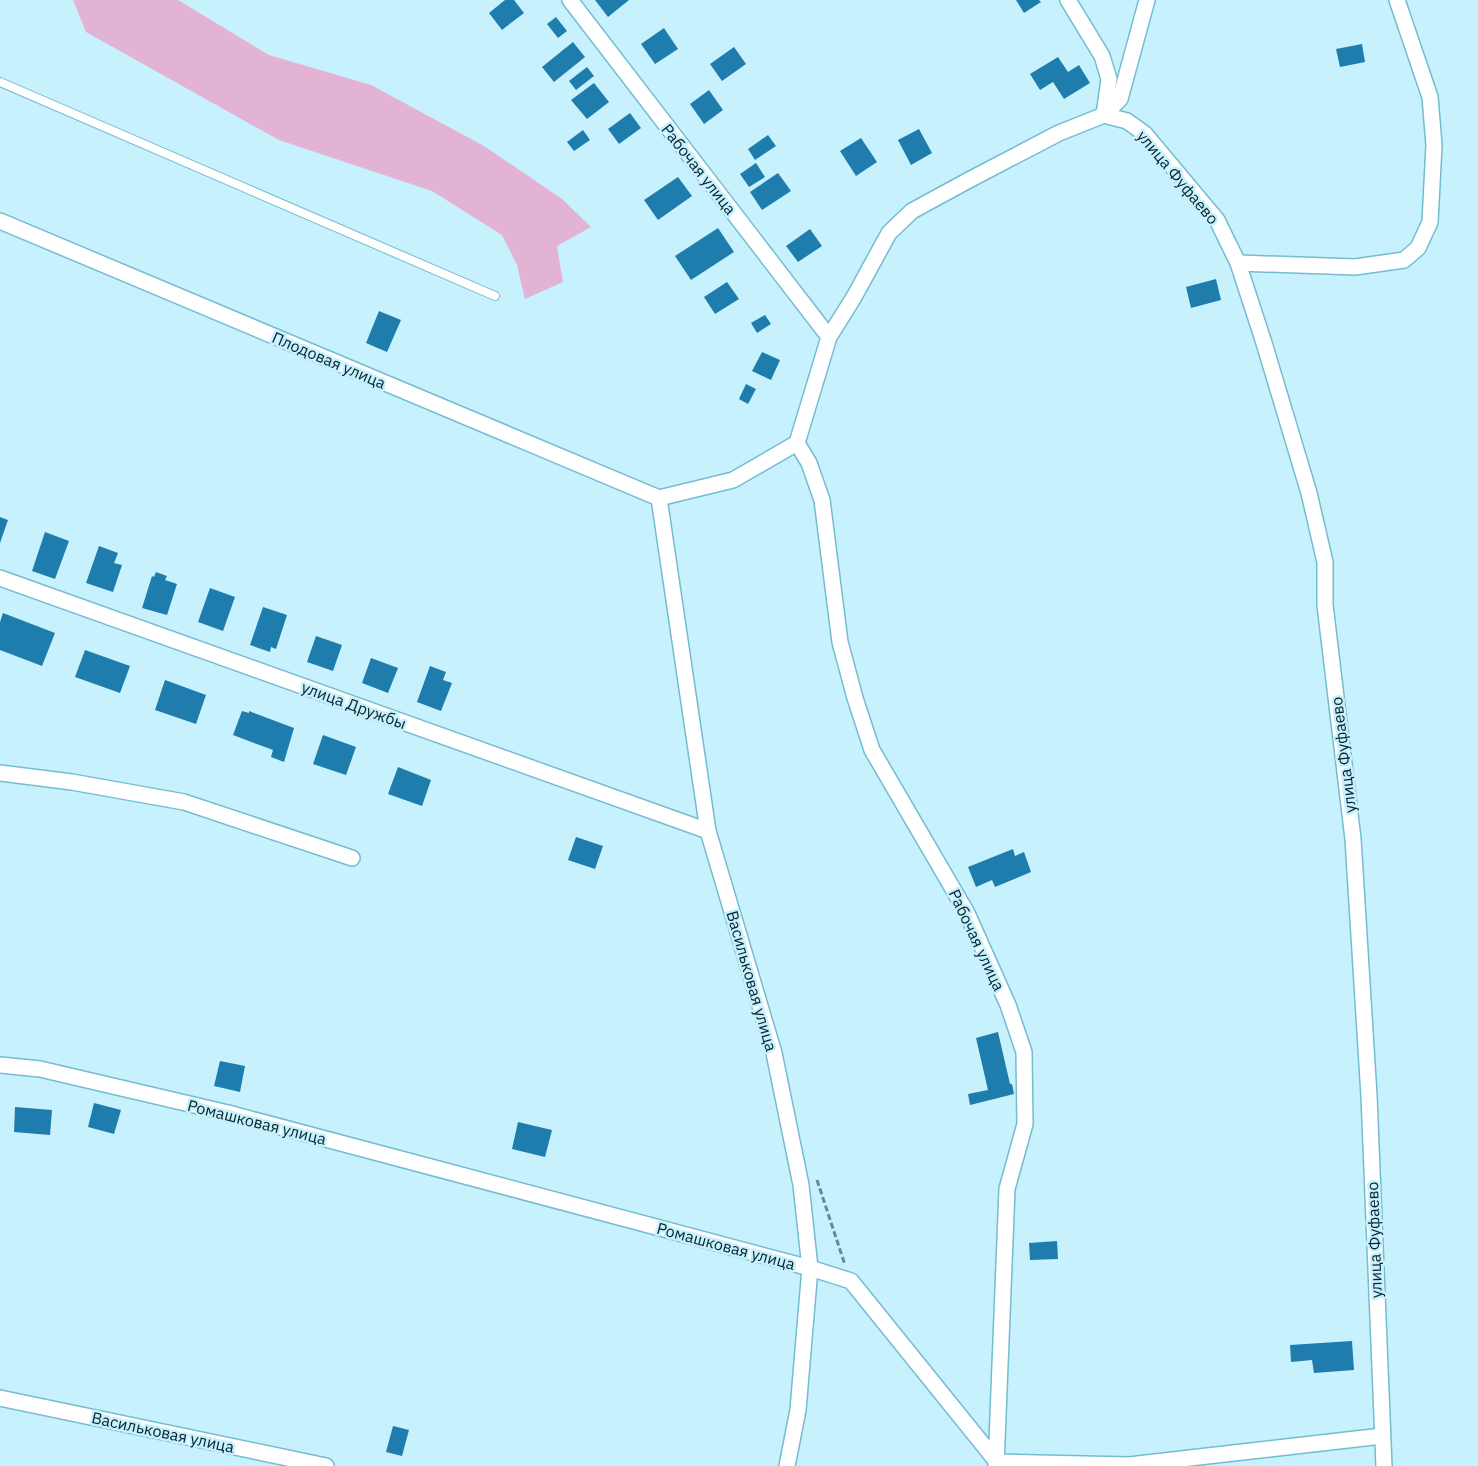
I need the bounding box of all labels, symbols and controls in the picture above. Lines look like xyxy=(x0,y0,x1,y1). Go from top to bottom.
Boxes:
street label: Рабочая улица xyxy=(657,120,741,219)
street label: улица Фуфаево xyxy=(1133,126,1223,228)
street label: Плодовая улица xyxy=(269,327,389,393)
street label: улица Дружбы xyxy=(299,677,409,733)
street label: улица Фуфаево xyxy=(1326,696,1360,814)
street label: Рабочая улица xyxy=(945,886,1009,994)
street label: Васильковая улица xyxy=(722,908,782,1054)
street label: Ромашковая улица xyxy=(186,1095,329,1149)
street label: улица Фуфаево xyxy=(1362,1181,1386,1299)
street label: Ромашковая улица xyxy=(655,1218,798,1274)
street label: Васильковая улица xyxy=(90,1407,237,1457)

